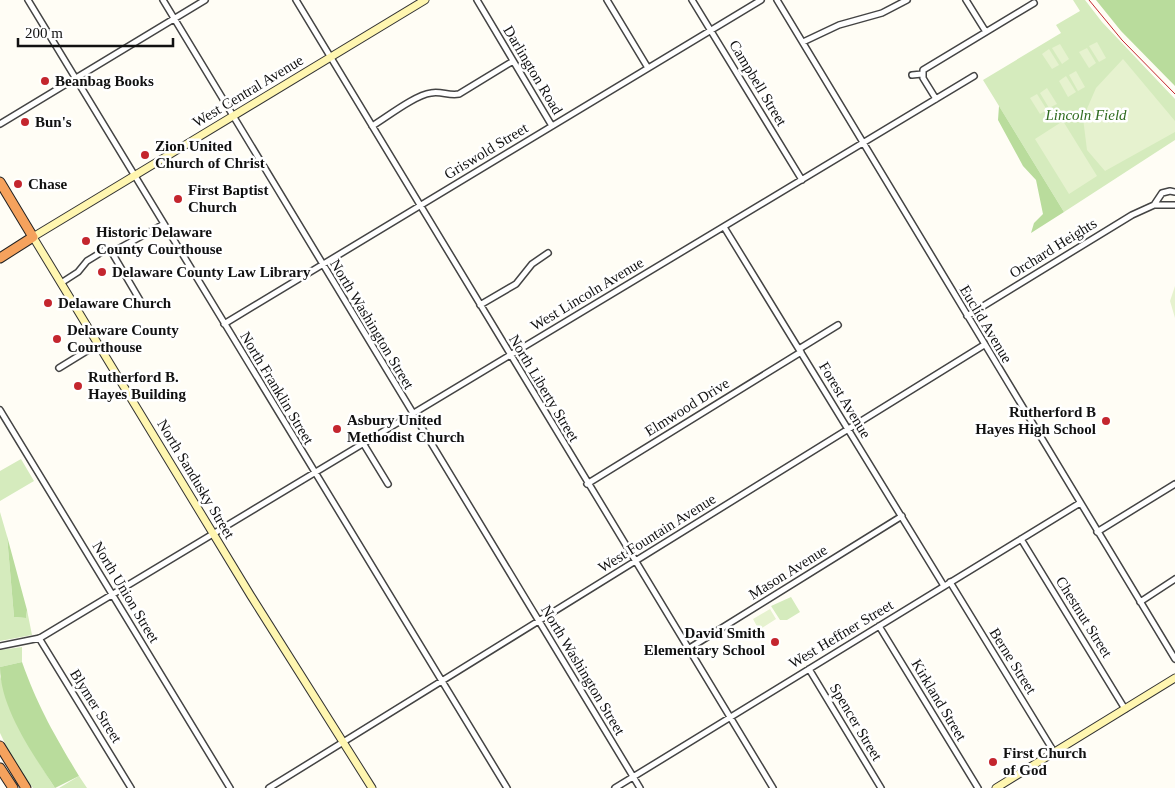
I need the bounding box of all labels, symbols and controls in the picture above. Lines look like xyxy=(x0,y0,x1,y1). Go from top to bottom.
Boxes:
scale bar xyxy=(18,15,172,47)
street label: Darlington Road xyxy=(500,23,566,118)
text: 200 m xyxy=(25,25,63,41)
street label: Campbell Street xyxy=(726,37,790,129)
street label: West Central Avenue xyxy=(190,52,306,130)
place label: Beanbag Books xyxy=(55,73,154,89)
marker: Beanbag Books xyxy=(39,75,51,87)
park label: Lincoln Field xyxy=(1044,107,1127,123)
place label: Bun's xyxy=(35,114,72,130)
marker: Bun's xyxy=(19,116,31,128)
street label: Griswold Street xyxy=(441,119,531,182)
place label: Zion United Church of Christ xyxy=(155,138,265,171)
marker: Zion United Church of Christ xyxy=(139,149,151,161)
place label: Chase xyxy=(28,176,68,192)
marker: Chase xyxy=(12,178,24,190)
place label: First Baptist Church xyxy=(188,182,268,215)
marker: First Baptist Church xyxy=(172,193,184,205)
street label: Orchard Heights xyxy=(1007,215,1100,281)
place label: Historic Delaware County Courthouse xyxy=(96,224,223,257)
marker: Historic Delaware County Courthouse xyxy=(80,235,92,247)
street label: West Lincoln Avenue xyxy=(528,254,646,334)
street label: North Washington Street xyxy=(327,256,418,392)
place label: Delaware County Law Library xyxy=(112,264,311,280)
marker: Delaware County Law Library xyxy=(96,266,108,278)
street label: Euclid Avenue xyxy=(957,282,1016,366)
place label: Delaware Church xyxy=(58,295,172,311)
marker: Delaware Church xyxy=(42,297,54,309)
place label: Delaware County Courthouse xyxy=(67,322,179,355)
street label: North Franklin Street xyxy=(237,329,317,448)
street label: North Liberty Street xyxy=(506,332,583,445)
marker: Delaware County Courthouse xyxy=(51,333,63,345)
street label: Forest Avenue xyxy=(816,359,874,441)
place label: Rutherford B. Hayes Building xyxy=(88,369,186,402)
street label: Elmwood Drive xyxy=(642,375,732,439)
marker: Rutherford B. Hayes Building xyxy=(72,380,84,392)
place label: Rutherford B Hayes High School xyxy=(975,404,1096,437)
place label: Asbury United Methodist Church xyxy=(347,412,465,445)
marker: Rutherford B Hayes High School xyxy=(1100,415,1112,427)
street label: North Sandusky Street xyxy=(154,417,238,542)
marker: Asbury United Methodist Church xyxy=(331,423,343,435)
street label: West Fountain Avenue xyxy=(595,490,719,576)
street label: North Union Street xyxy=(90,539,163,646)
street label: Mason Avenue xyxy=(746,541,830,602)
street label: Chestnut Street xyxy=(1053,574,1116,661)
street label: West Heffner Street xyxy=(786,596,897,671)
street label: North Washington Street xyxy=(538,602,629,738)
place label: David Smith Elementary School xyxy=(644,625,766,658)
street label: Berne Street xyxy=(986,625,1040,698)
marker: David Smith Elementary School xyxy=(769,636,781,648)
street label: Kirkland Street xyxy=(908,656,970,744)
street label: Blymer Street xyxy=(67,666,125,746)
street label: Spencer Street xyxy=(827,681,886,764)
place label: First Church of God xyxy=(1003,745,1087,778)
marker: First Church of God xyxy=(987,756,999,768)

